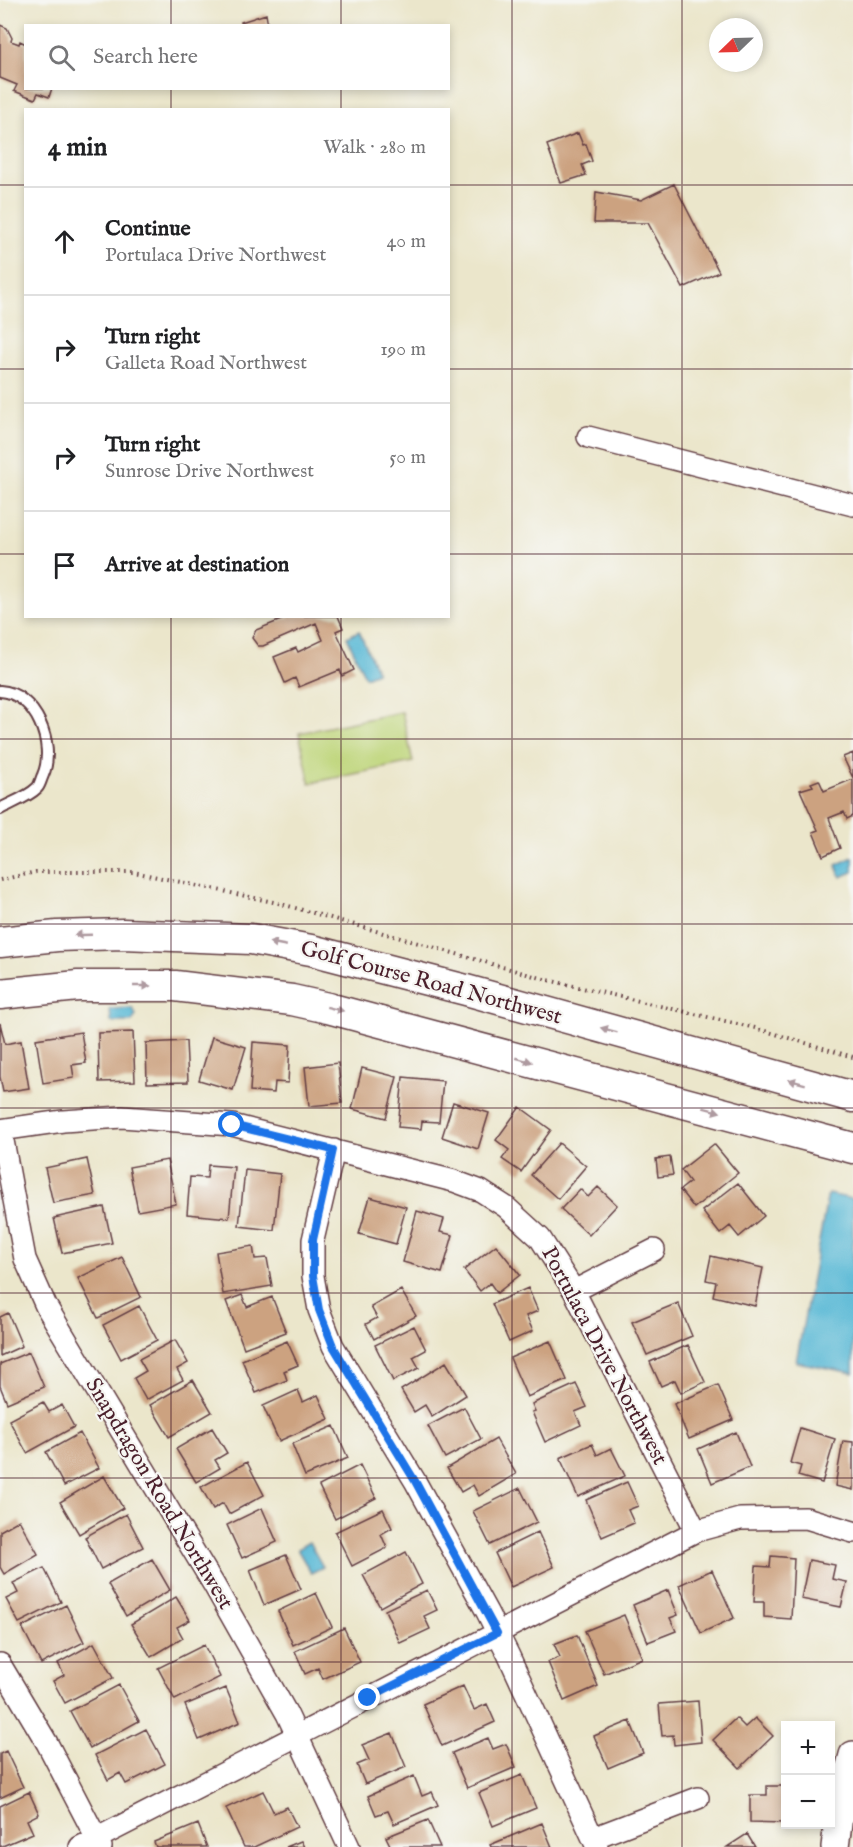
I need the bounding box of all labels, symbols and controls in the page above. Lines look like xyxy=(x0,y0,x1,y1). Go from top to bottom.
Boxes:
north arrow xyxy=(709,18,763,72)
search box xyxy=(24,24,450,90)
icon: search xyxy=(45,41,78,74)
text: Search here xyxy=(93,43,198,71)
text: 4 min xyxy=(48,131,107,164)
text: Walk · 280 m xyxy=(323,135,426,160)
text: Continue xyxy=(105,215,191,243)
icon: ahead xyxy=(48,225,81,258)
text: 40 m xyxy=(387,229,426,254)
text: Portulaca Drive Northwest xyxy=(105,243,326,268)
text: Turn right xyxy=(105,323,200,351)
icon: right xyxy=(48,333,81,366)
text: 190 m xyxy=(380,337,426,362)
text: Galleta Road Northwest xyxy=(105,351,307,376)
text: Turn right xyxy=(105,431,200,459)
icon: right xyxy=(48,441,81,474)
text: 50 m xyxy=(389,445,426,470)
text: Sunrose Drive Northwest xyxy=(105,459,314,484)
icon: arrive xyxy=(48,549,81,582)
text: Arrive at destination xyxy=(105,551,289,579)
one-way arrow xyxy=(74,931,93,940)
street label: Golf Course Road Northwest xyxy=(297,935,565,1031)
one-way arrow xyxy=(268,939,287,948)
one-way arrow xyxy=(133,981,152,991)
one-way arrow xyxy=(326,1005,344,1015)
one-way arrow xyxy=(600,1024,618,1034)
one-way arrow xyxy=(514,1055,533,1065)
one-way arrow xyxy=(788,1076,806,1086)
one-way arrow xyxy=(703,1106,721,1115)
route start xyxy=(218,1111,244,1137)
street label: Portulaca Drive Northwest xyxy=(535,1242,674,1470)
street label: Snapdragon Road Northwest xyxy=(79,1373,240,1615)
route end xyxy=(354,1684,380,1710)
map controls xyxy=(781,1721,835,1829)
button: + xyxy=(781,1721,835,1775)
button: − xyxy=(781,1775,835,1829)

